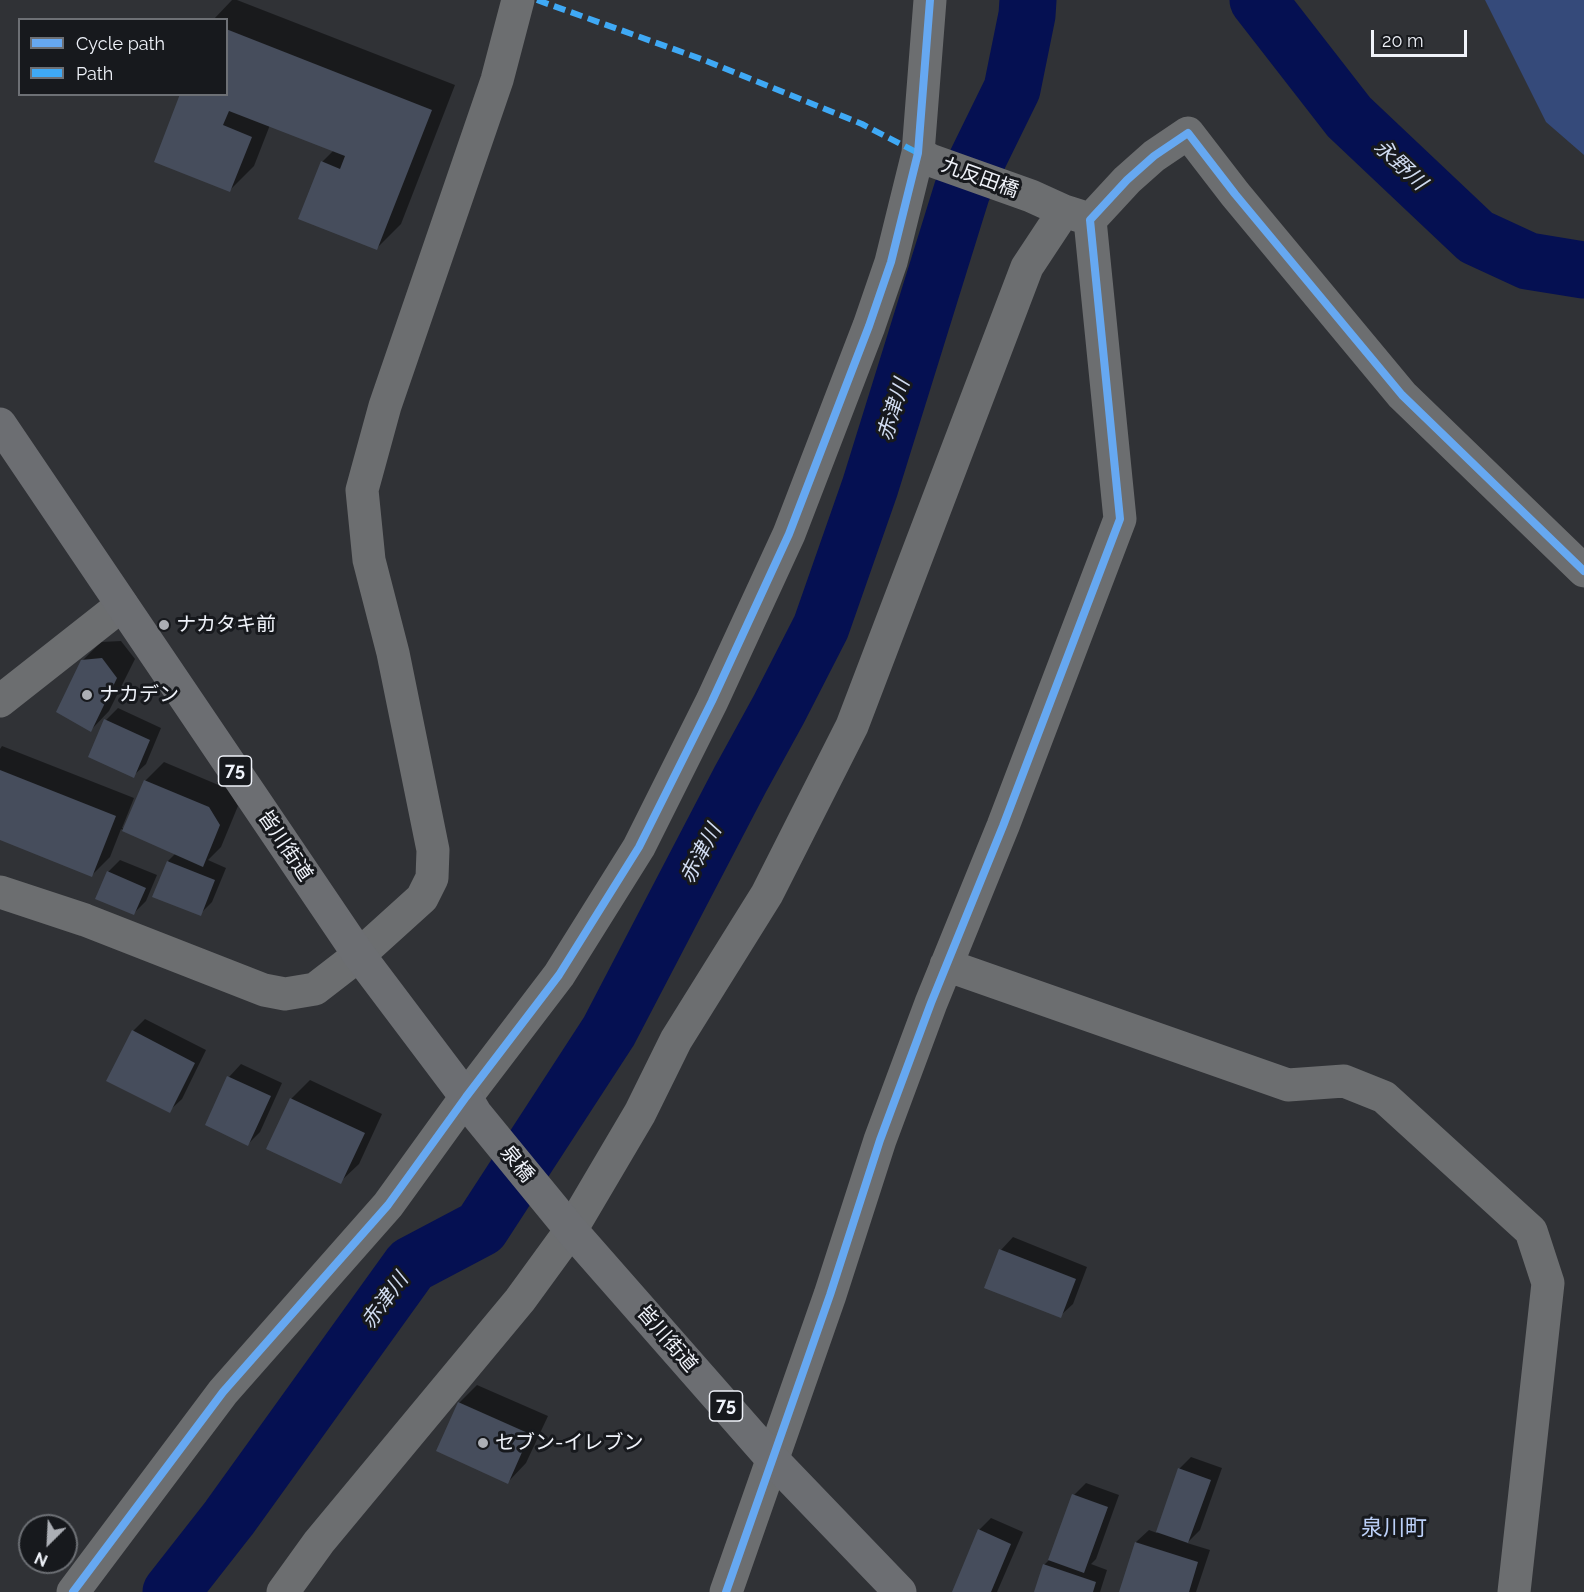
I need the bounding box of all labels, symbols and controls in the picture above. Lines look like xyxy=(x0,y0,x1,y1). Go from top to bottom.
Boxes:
legend xyxy=(18,18,228,96)
scale bar xyxy=(1374,18,1470,56)
text: 20 m xyxy=(1382,30,1424,51)
text: Cycle path xyxy=(76,33,165,54)
text: Path xyxy=(76,63,113,84)
water label: 永野川 xyxy=(1368,134,1432,196)
street label: 九反田橋 xyxy=(938,153,1022,203)
water label: 赤津川 xyxy=(873,376,915,444)
place label: ナカタキ前 xyxy=(176,613,276,637)
marker: ナカタキ前 xyxy=(157,618,171,632)
place label: ナカデン xyxy=(99,683,179,707)
marker: ナカデン xyxy=(80,688,94,702)
road number: 75 xyxy=(218,756,252,786)
street label: 皆川街道 xyxy=(253,806,317,886)
water label: 赤津川 xyxy=(675,820,727,888)
street label: 泉橋 xyxy=(495,1141,539,1187)
water label: 赤津川 xyxy=(356,1268,414,1334)
street label: 皆川街道 xyxy=(632,1301,702,1377)
road number: 75 xyxy=(710,1391,742,1421)
place label: セブン-イレブン xyxy=(495,1431,643,1455)
marker: セブン-イレブン xyxy=(476,1436,490,1450)
north arrow xyxy=(18,1514,78,1574)
district label: 泉川町 xyxy=(1361,1515,1427,1541)
text: N xyxy=(32,1548,51,1570)

